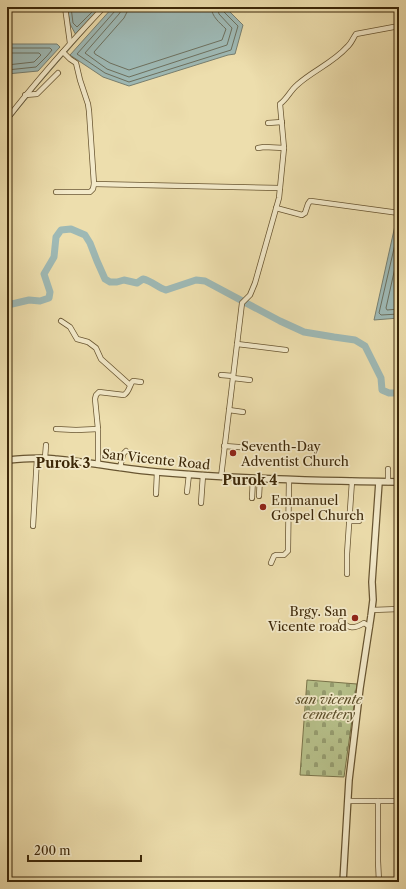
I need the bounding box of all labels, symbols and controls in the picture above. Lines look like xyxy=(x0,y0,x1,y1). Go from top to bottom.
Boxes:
place label: Seventh-Day Adventist Church xyxy=(240,438,349,469)
street label: San Vicente Road xyxy=(101,445,211,473)
marker: Seventh-Day Adventist Church xyxy=(228,448,238,458)
district label: Purok 3 xyxy=(36,454,91,472)
district label: Purok 4 xyxy=(222,471,278,489)
place label: Emmanuel Gospel Church xyxy=(271,492,364,523)
marker: Emmanuel Gospel Church xyxy=(258,502,268,512)
place label: Brgy. San Vicente road xyxy=(267,603,347,634)
marker: Brgy. San Vicente road xyxy=(350,613,360,623)
park label: san vicente cemetery xyxy=(295,691,363,722)
scale bar xyxy=(28,837,141,863)
text: 200 m xyxy=(34,843,71,858)

